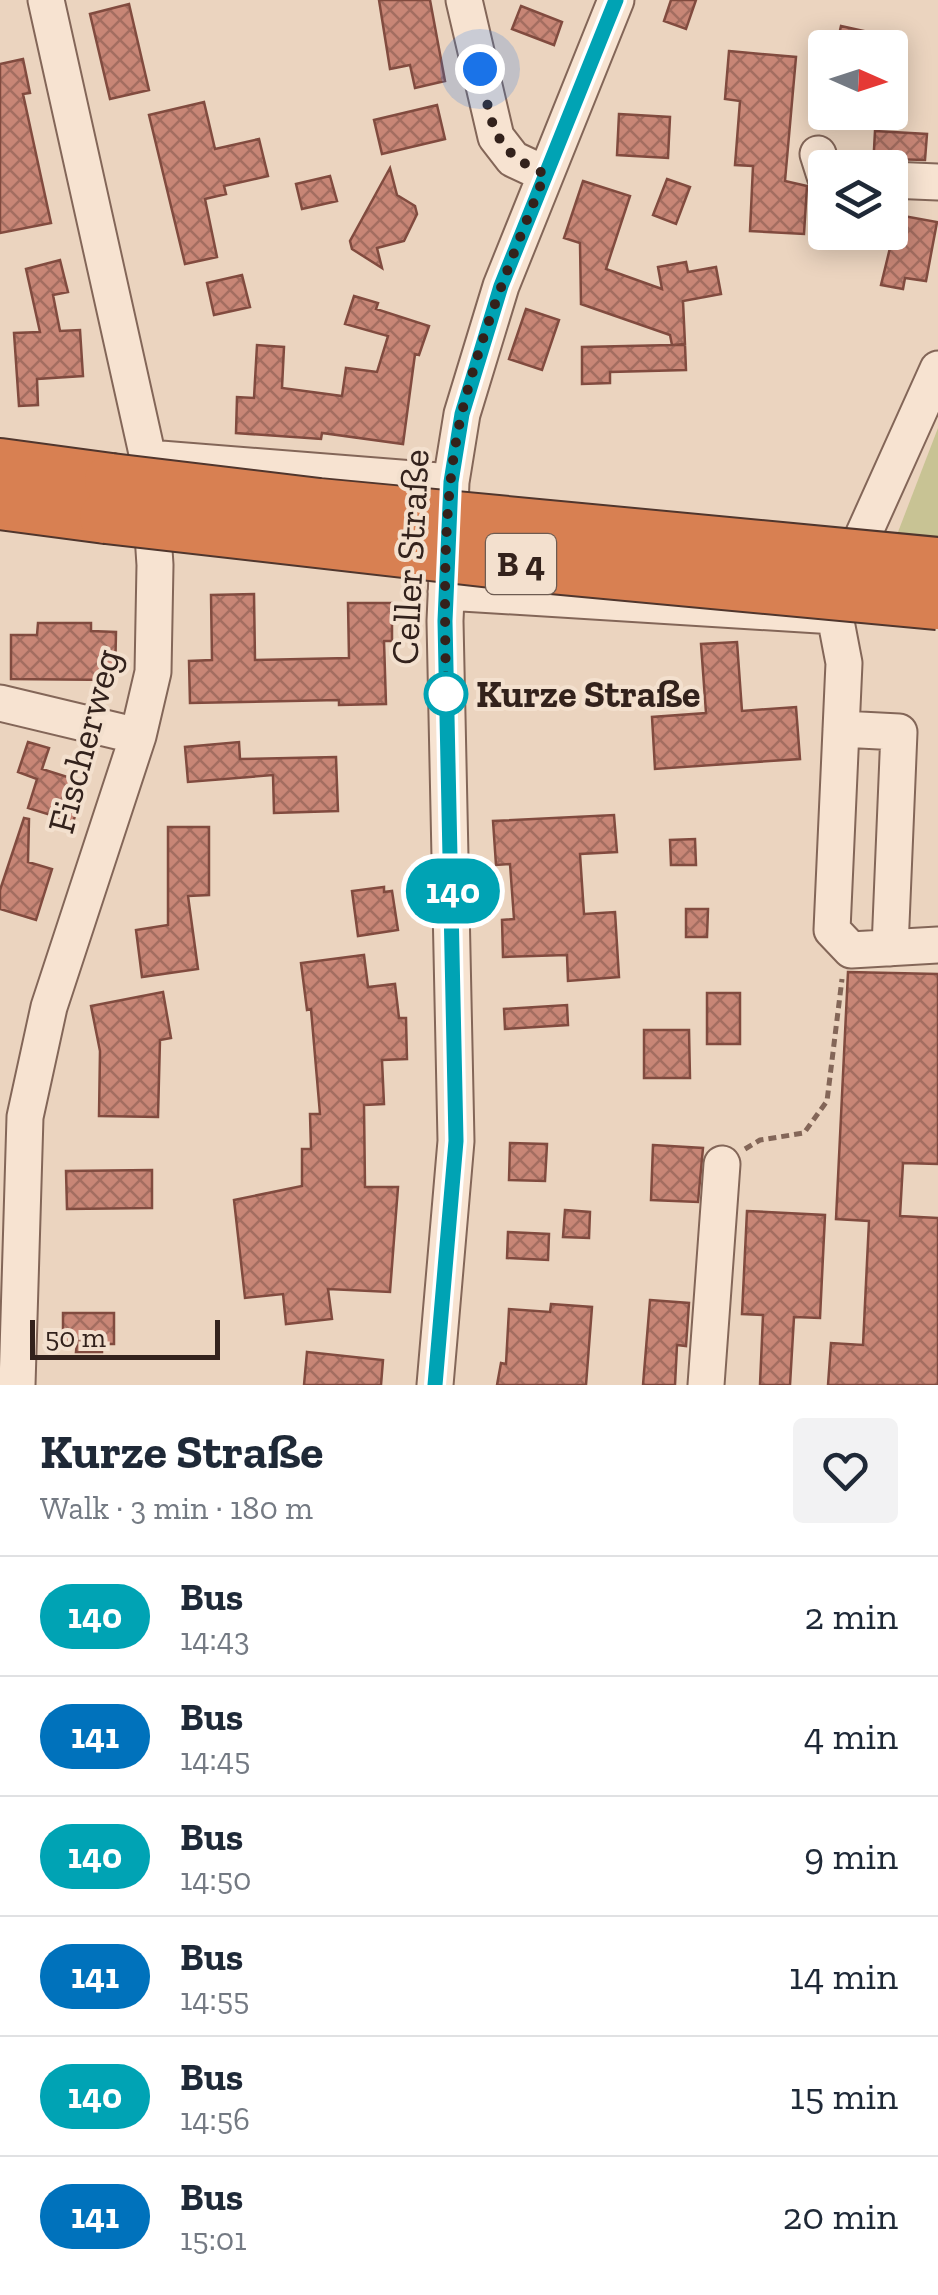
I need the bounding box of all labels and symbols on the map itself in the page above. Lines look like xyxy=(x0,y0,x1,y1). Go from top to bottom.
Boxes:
north arrow xyxy=(808,30,908,130)
your location xyxy=(455,44,505,94)
street label: Celler Straße xyxy=(381,448,439,666)
road number: B 4 xyxy=(486,534,556,594)
street label: Fischerweg xyxy=(37,644,131,838)
place label: Kurze Straße xyxy=(476,671,700,717)
marker: Kurze Straße xyxy=(425,673,467,715)
line badge: 140 xyxy=(396,858,510,924)
scale bar xyxy=(30,1315,220,1360)

